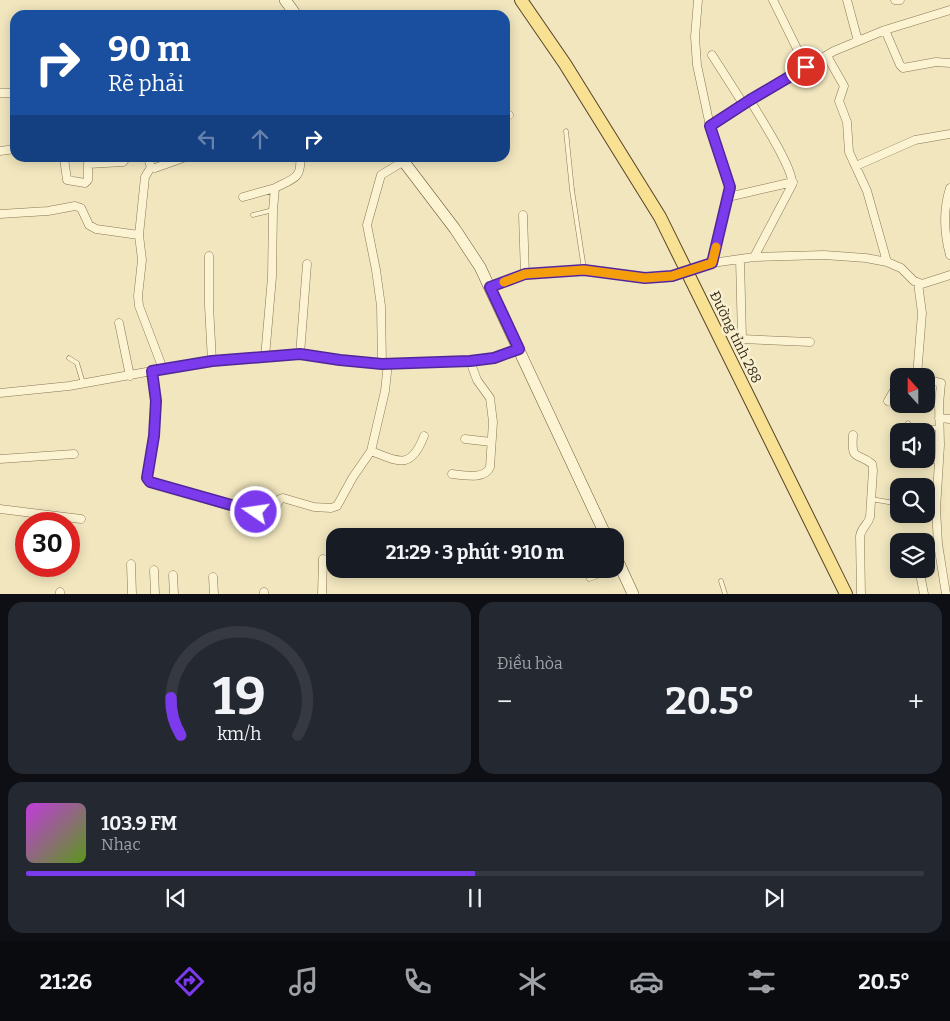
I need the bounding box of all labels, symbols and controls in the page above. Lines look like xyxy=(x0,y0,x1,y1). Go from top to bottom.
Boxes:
text: 90 m xyxy=(108,28,191,70)
icon: right xyxy=(25,30,90,95)
pin xyxy=(785,46,827,88)
icon: arrive xyxy=(792,53,820,81)
text: Rẽ phải xyxy=(108,70,184,97)
icon: left xyxy=(193,125,221,153)
icon: ahead xyxy=(246,125,274,153)
icon: right xyxy=(299,125,327,153)
street label: Đường tỉnh 288 xyxy=(706,288,765,386)
north arrow xyxy=(890,368,935,412)
map controls xyxy=(890,368,935,578)
button: sound xyxy=(890,423,935,468)
button: search xyxy=(890,478,935,523)
position arrow xyxy=(229,485,281,537)
speed limit sign: 30 xyxy=(15,512,80,577)
button: layers xyxy=(890,533,935,578)
text: 21:29 · 3 phút · 910 m xyxy=(386,541,564,564)
text: Điều hòa xyxy=(497,654,563,673)
text: 19 xyxy=(213,665,266,728)
text: 20.5° xyxy=(665,678,755,724)
text: − xyxy=(497,685,512,718)
text: + xyxy=(908,685,924,718)
text: km/h xyxy=(217,723,262,745)
text: 103.9 FM xyxy=(101,812,177,835)
text: Nhạc xyxy=(101,835,141,854)
icon: previous xyxy=(162,884,190,912)
icon: pause xyxy=(461,884,489,912)
icon: next xyxy=(760,884,788,912)
icon: directions xyxy=(172,964,207,999)
icon: music xyxy=(286,964,321,999)
icon: phone xyxy=(400,964,435,999)
icon: climate xyxy=(515,964,550,999)
icon: car xyxy=(629,964,664,999)
icon: filters xyxy=(744,964,779,999)
text: 21:26 xyxy=(40,968,92,995)
text: 20.5° xyxy=(858,968,910,995)

